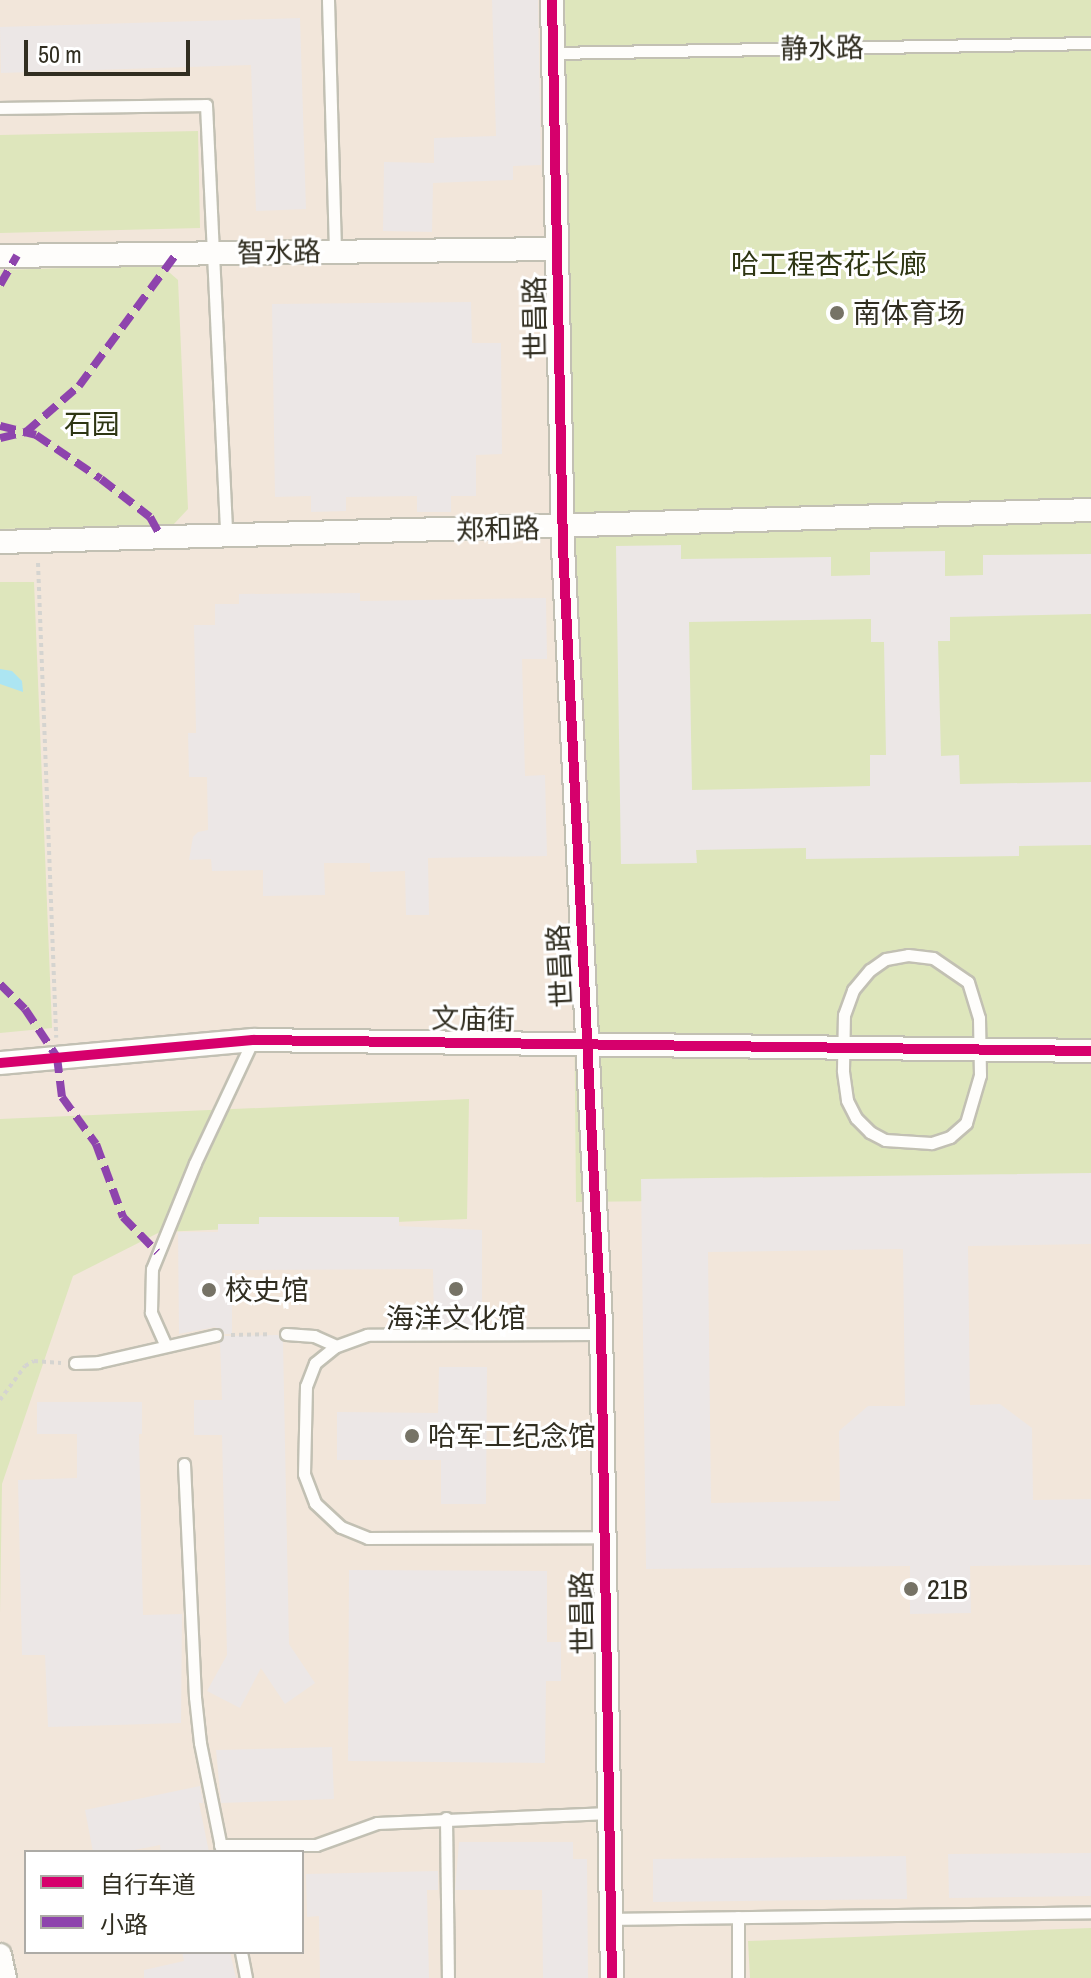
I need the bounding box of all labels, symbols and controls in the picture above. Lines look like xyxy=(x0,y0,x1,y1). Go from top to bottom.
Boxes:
scale bar xyxy=(28,24,194,74)
street label: 静水路 xyxy=(780,30,864,66)
text: 50 m xyxy=(38,38,82,70)
street label: 智水路 xyxy=(237,234,321,270)
park label: 哈工程杏花长廊 xyxy=(731,247,927,281)
street label: 世昌路 xyxy=(517,276,553,360)
place label: 南体育场 xyxy=(853,296,965,330)
marker: 南体育场 xyxy=(828,304,846,322)
park label: 石园 xyxy=(64,407,120,441)
street label: 郑和路 xyxy=(456,511,540,547)
street label: 世昌路 xyxy=(541,923,579,1009)
street label: 文庙街 xyxy=(431,1001,515,1037)
place label: 校史馆 xyxy=(225,1273,309,1307)
marker: 海洋文化馆 xyxy=(447,1280,465,1298)
marker: 校史馆 xyxy=(200,1281,218,1299)
place label: 海洋文化馆 xyxy=(386,1301,526,1335)
place label: 哈军工纪念馆 xyxy=(428,1419,596,1453)
marker: 哈军工纪念馆 xyxy=(403,1427,421,1445)
street label: 世昌路 xyxy=(564,1571,600,1655)
place label: 21B xyxy=(927,1572,968,1606)
marker: 21B xyxy=(902,1580,920,1598)
legend xyxy=(24,1850,304,1954)
text: 自行车道 xyxy=(100,1868,196,1900)
text: 小路 xyxy=(100,1908,148,1940)

